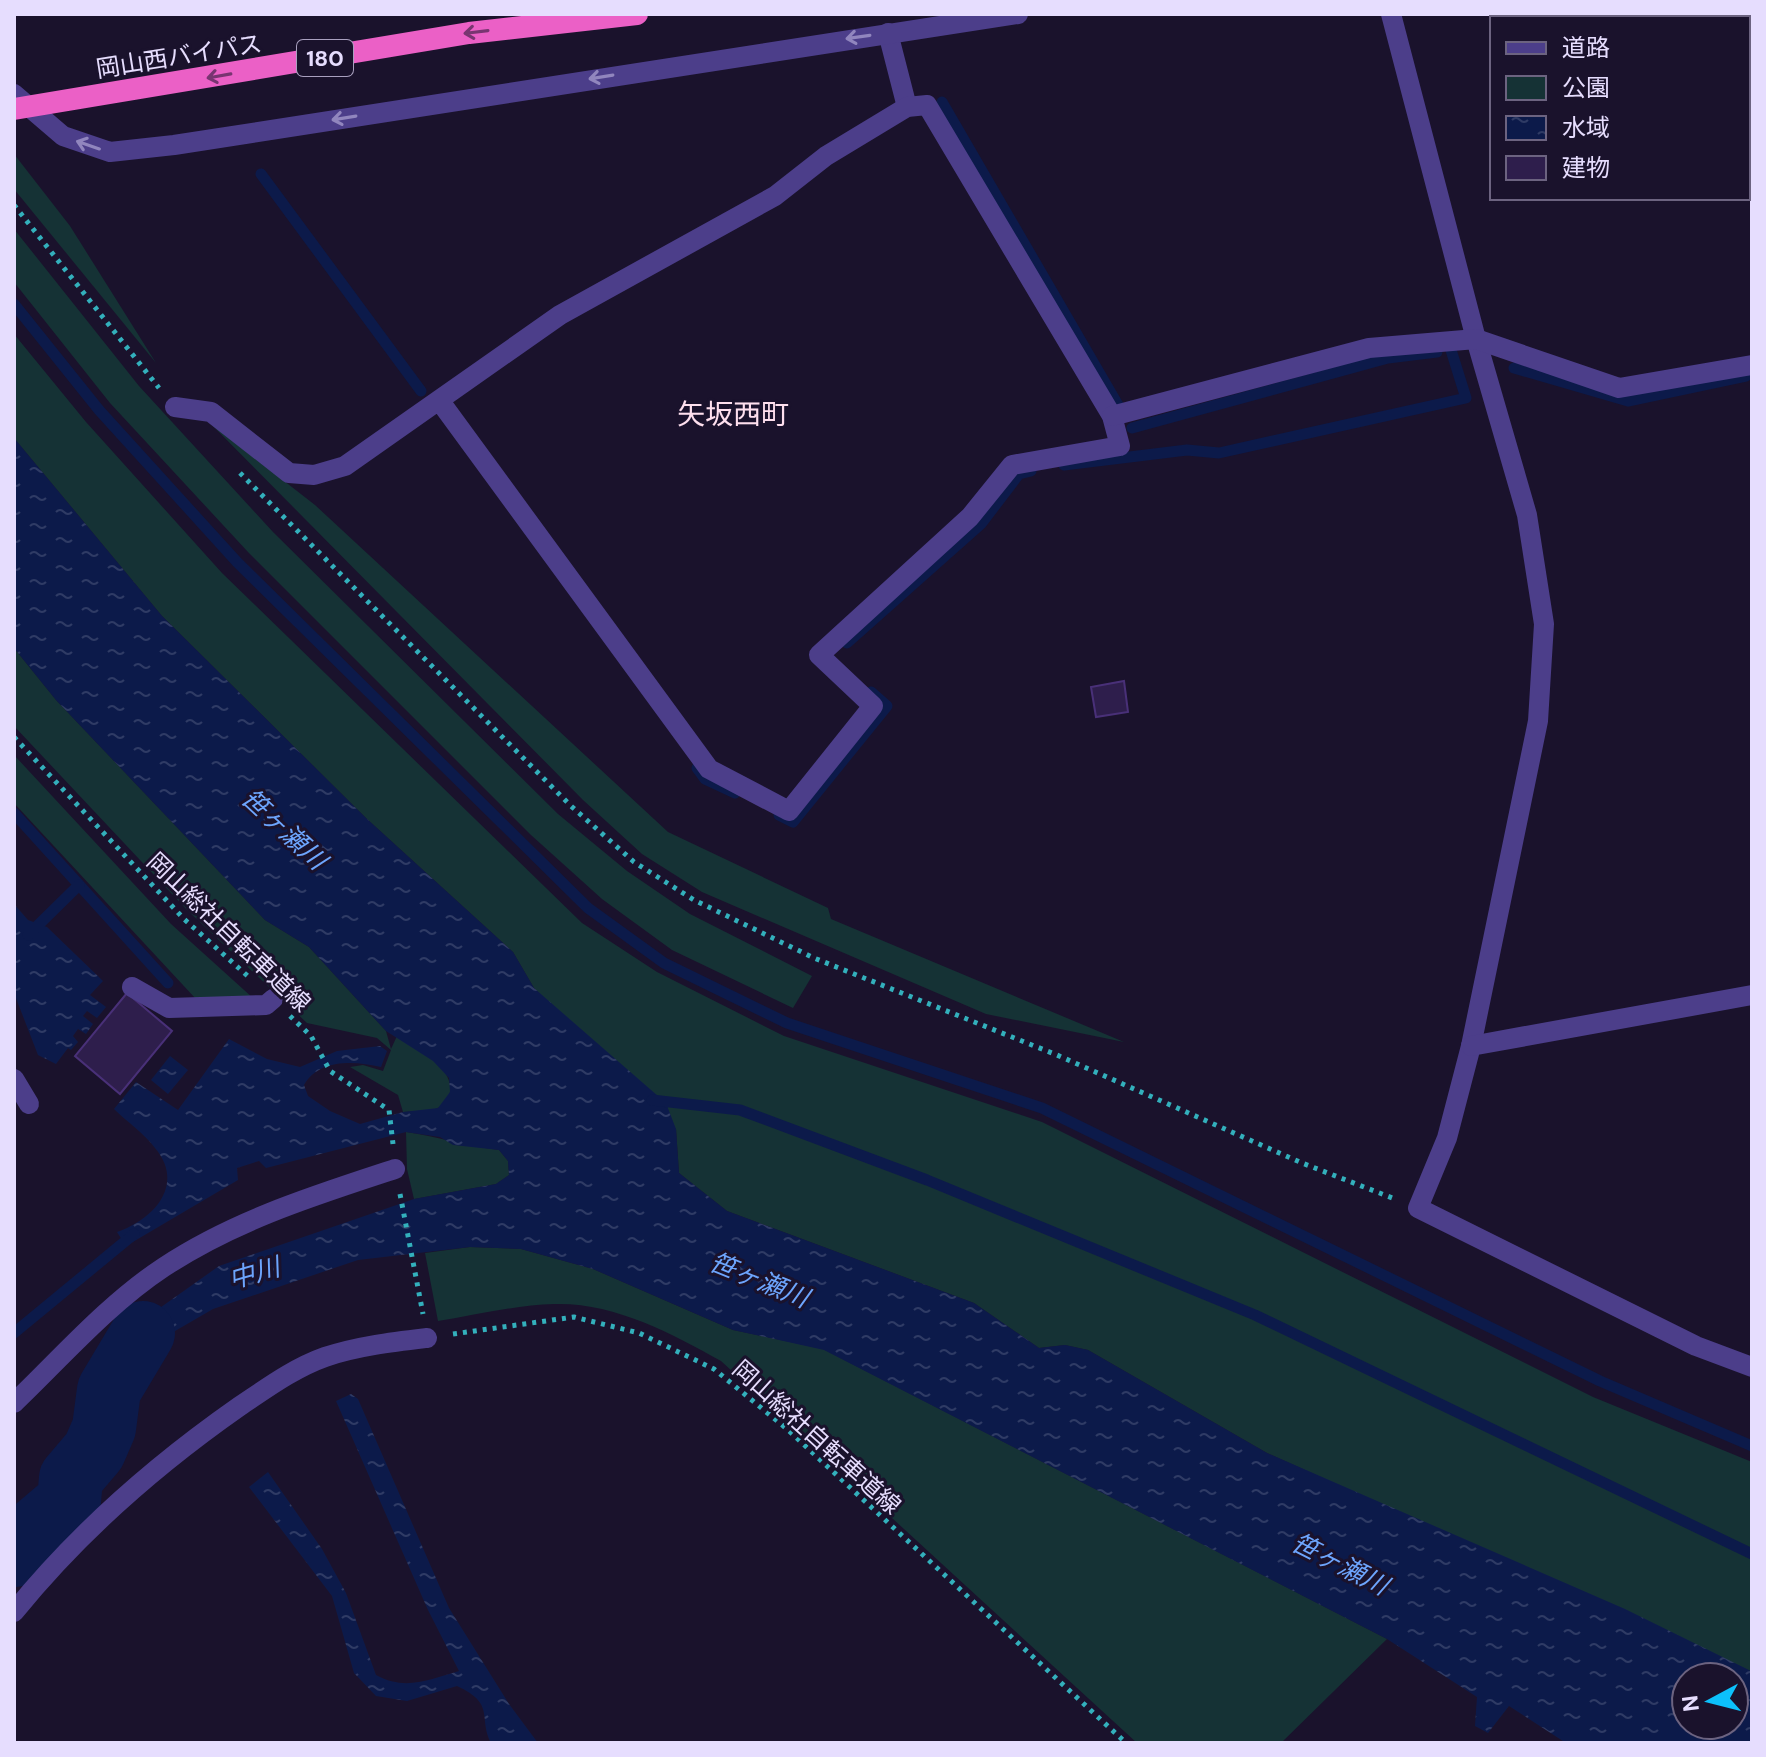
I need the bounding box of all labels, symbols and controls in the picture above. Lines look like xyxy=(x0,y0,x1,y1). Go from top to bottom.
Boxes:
legend xyxy=(1490,16,1750,200)
one-way arrow xyxy=(463,25,489,40)
street label: 岡山西バイパス xyxy=(94,28,264,84)
one-way arrow xyxy=(846,30,871,45)
text: 道路 xyxy=(1562,32,1610,63)
road number: 180 xyxy=(297,40,353,76)
one-way arrow xyxy=(207,69,232,84)
one-way arrow xyxy=(589,71,614,86)
text: 公園 xyxy=(1562,72,1610,103)
one-way arrow xyxy=(332,111,357,126)
text: 水域 xyxy=(1562,112,1610,143)
one-way arrow xyxy=(76,136,101,151)
text: 建物 xyxy=(1562,152,1610,183)
district label: 矢坂西町 xyxy=(677,396,789,433)
water label: 笹ヶ瀬川 xyxy=(234,781,336,879)
street label: 岡山総社自転車道線 xyxy=(141,846,317,1018)
water label: 笹ヶ瀬川 xyxy=(704,1245,816,1316)
water label: 中川 xyxy=(224,1249,287,1297)
street label: 岡山総社自転車道線 xyxy=(726,1353,908,1521)
water label: 笹ヶ瀬川 xyxy=(1286,1525,1397,1604)
north arrow xyxy=(1670,1661,1750,1741)
text: N xyxy=(1675,1694,1706,1713)

